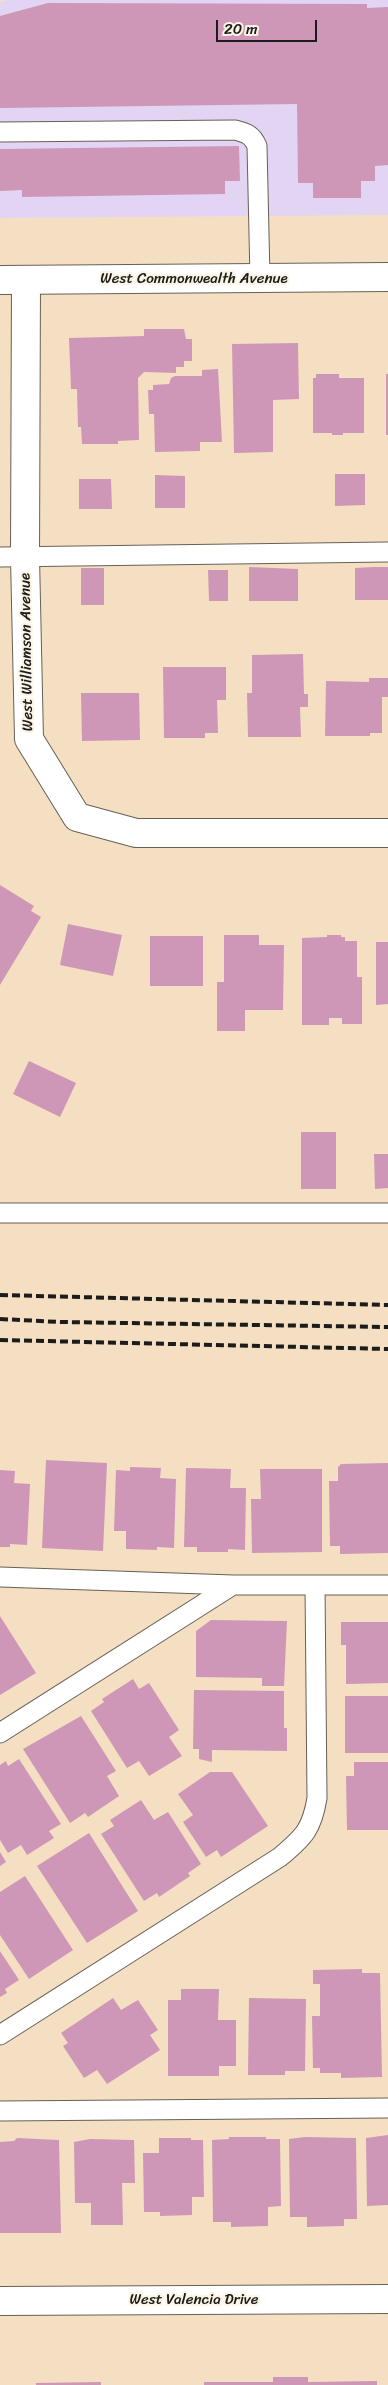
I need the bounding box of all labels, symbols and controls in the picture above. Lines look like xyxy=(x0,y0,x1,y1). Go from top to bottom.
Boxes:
scale bar xyxy=(218,10,319,42)
text: 20 m xyxy=(224,16,258,42)
street label: West Commonwealth Avenue xyxy=(100,270,288,288)
street label: West Williamson Avenue xyxy=(17,573,37,731)
street label: West Valencia Drive xyxy=(129,2291,259,2309)

